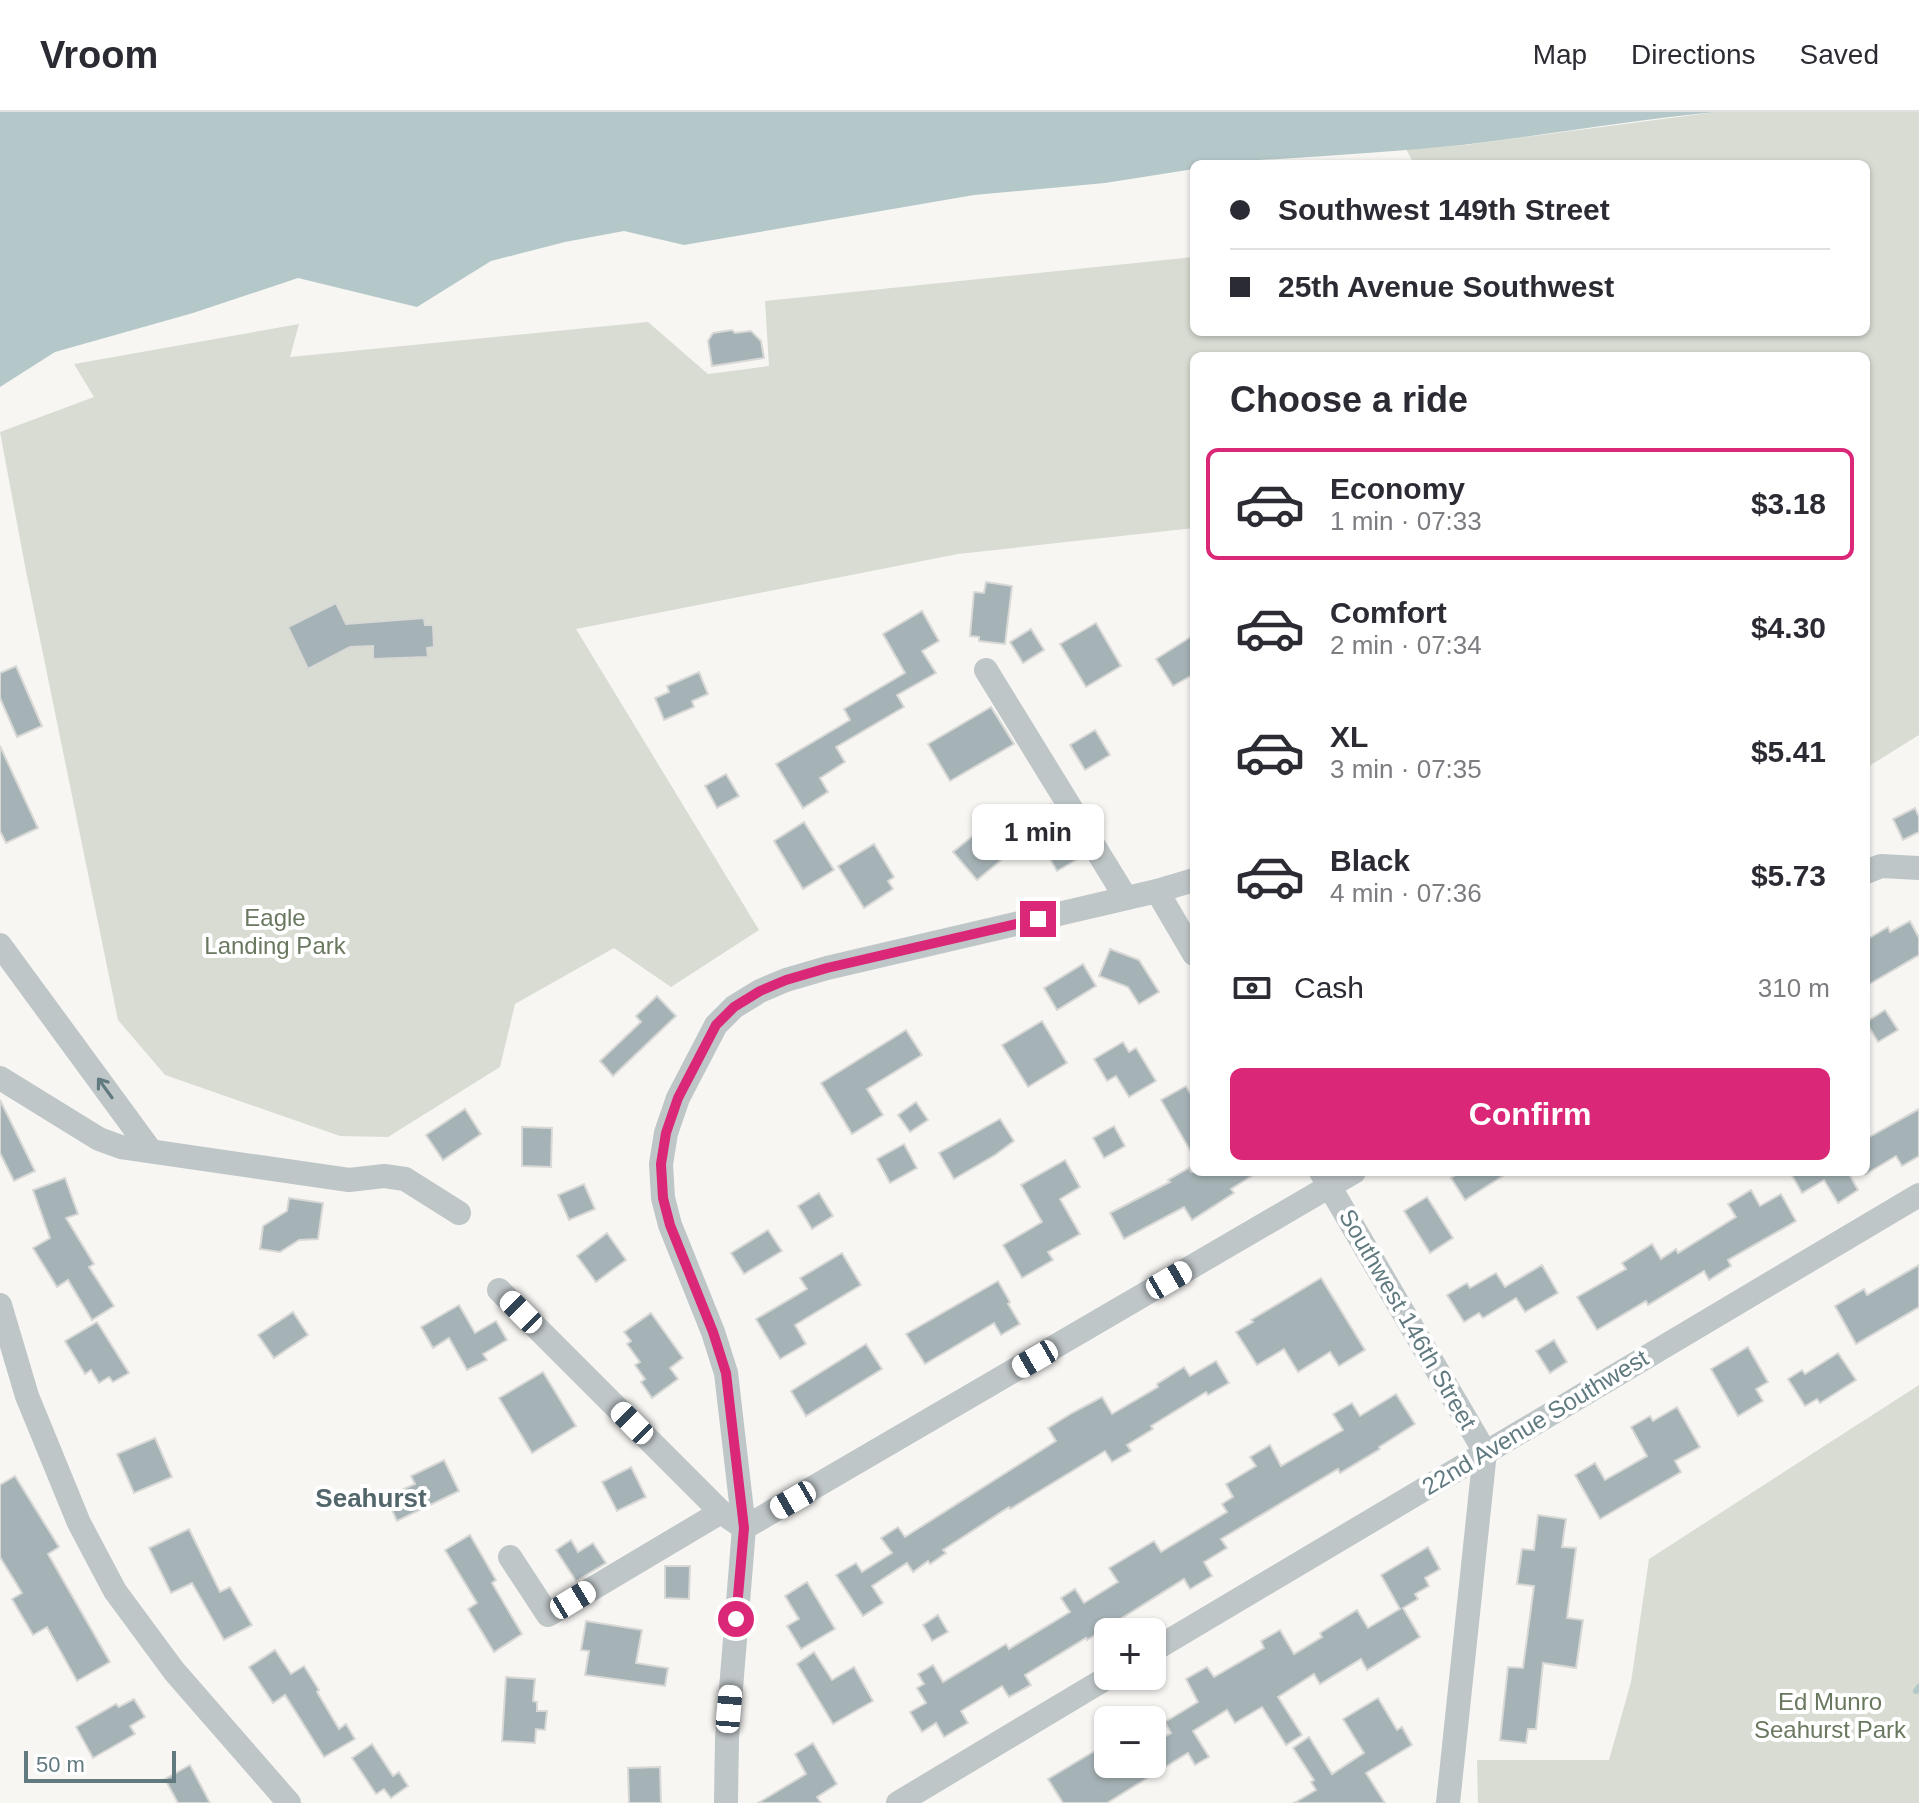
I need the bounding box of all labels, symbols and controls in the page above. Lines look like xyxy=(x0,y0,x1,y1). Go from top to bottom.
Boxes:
text: Vroom xyxy=(40,34,158,76)
text: Map xyxy=(1533,39,1587,70)
text: Directions xyxy=(1631,39,1756,70)
text: Saved xyxy=(1800,39,1879,70)
text: Southwest 149th Street xyxy=(1278,193,1610,226)
text: 25th Avenue Southwest xyxy=(1278,270,1614,303)
text: Choose a ride xyxy=(1230,379,1468,420)
icon: car xyxy=(1234,468,1306,540)
text: Economy xyxy=(1330,472,1465,505)
text: $3.18 xyxy=(1751,487,1826,520)
text: 1 min · 07:33 xyxy=(1330,506,1482,536)
icon: car xyxy=(1234,592,1306,664)
text: Comfort xyxy=(1330,596,1447,629)
text: $4.30 xyxy=(1751,611,1826,644)
text: 2 min · 07:34 xyxy=(1330,630,1482,660)
icon: car xyxy=(1234,716,1306,788)
text: XL xyxy=(1330,720,1368,753)
text: $5.41 xyxy=(1751,735,1826,768)
text: 3 min · 07:35 xyxy=(1330,754,1482,784)
callout: 1 min xyxy=(972,803,1104,859)
text: 1 min xyxy=(1004,817,1072,847)
icon: car xyxy=(1234,840,1306,912)
text: Black xyxy=(1330,844,1410,877)
text: $5.73 xyxy=(1751,859,1826,892)
text: 4 min · 07:36 xyxy=(1330,878,1482,908)
route end xyxy=(1020,901,1056,937)
park label: Eagle Landing Park xyxy=(204,904,347,959)
icon: cash xyxy=(1230,966,1274,1010)
text: Cash xyxy=(1294,971,1364,1004)
text: 310 m xyxy=(1758,973,1830,1003)
button: Confirm xyxy=(1230,1068,1830,1160)
one-way arrow xyxy=(97,1078,113,1100)
street label: Southwest 146th Street xyxy=(1334,1204,1482,1434)
car xyxy=(1142,1258,1196,1302)
car xyxy=(496,1287,546,1337)
car xyxy=(1008,1337,1062,1381)
street label: 22nd Avenue Southwest xyxy=(1417,1344,1653,1500)
car xyxy=(607,1398,657,1448)
car xyxy=(766,1478,820,1522)
district label: Seahurst xyxy=(315,1483,427,1513)
car xyxy=(546,1577,600,1623)
route start xyxy=(718,1601,754,1637)
map controls xyxy=(1094,1618,1166,1778)
button: + xyxy=(1094,1618,1166,1690)
car xyxy=(715,1684,743,1734)
park label: Ed Munro Seahurst Park xyxy=(1754,1688,1907,1743)
button: − xyxy=(1094,1706,1166,1778)
scale bar xyxy=(24,1747,176,1783)
text: 50 m xyxy=(36,1752,85,1777)

